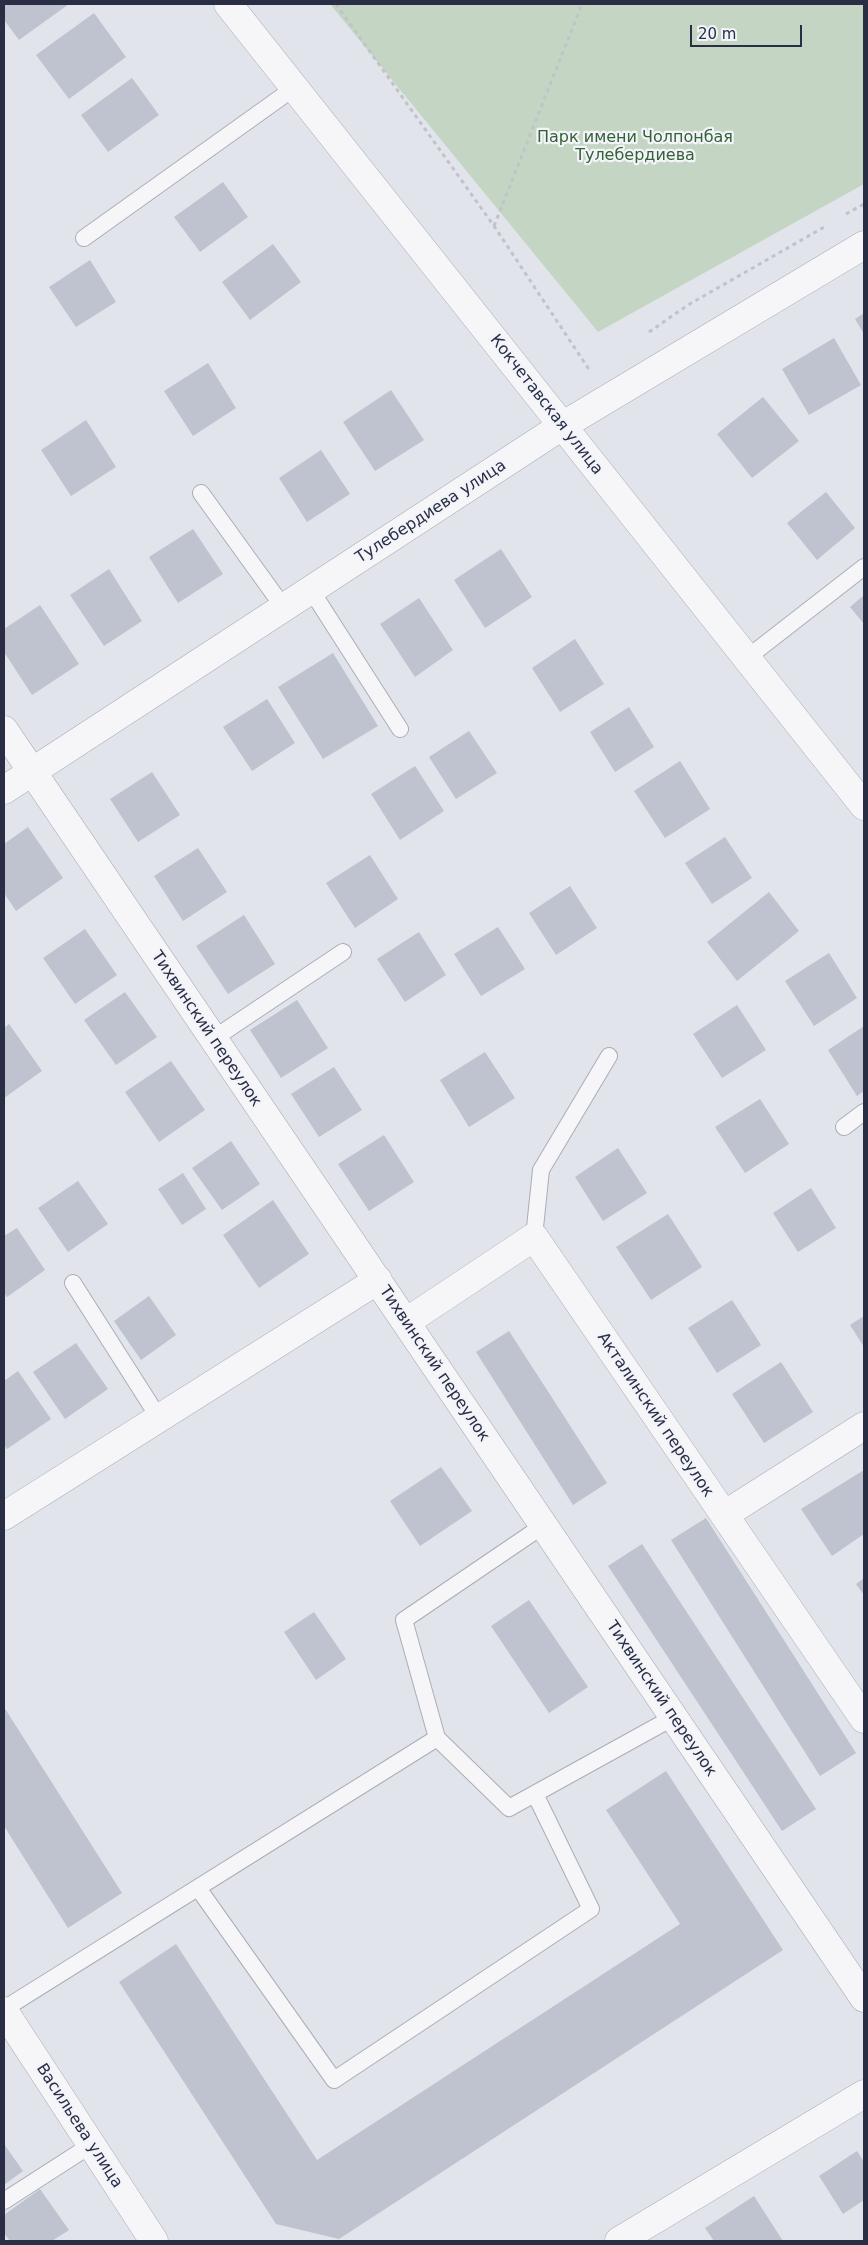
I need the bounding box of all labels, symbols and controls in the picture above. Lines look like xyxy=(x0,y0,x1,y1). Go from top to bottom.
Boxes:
scale bar xyxy=(693,15,806,47)
text: 20 m xyxy=(698,25,736,43)
park label: Парк имени Чолпонбая Тулебердиева xyxy=(537,128,733,166)
street label: Кокчетавская улица xyxy=(485,331,607,479)
street label: Тулебердиева улица xyxy=(352,456,510,568)
street label: Тихвинский переулок xyxy=(147,947,265,1111)
street label: Тихвинский переулок xyxy=(375,1282,493,1446)
street label: Акталинский переулок xyxy=(593,1329,717,1501)
street label: Тихвинский переулок xyxy=(602,1617,720,1781)
street label: Васильева улица xyxy=(32,2060,126,2192)

